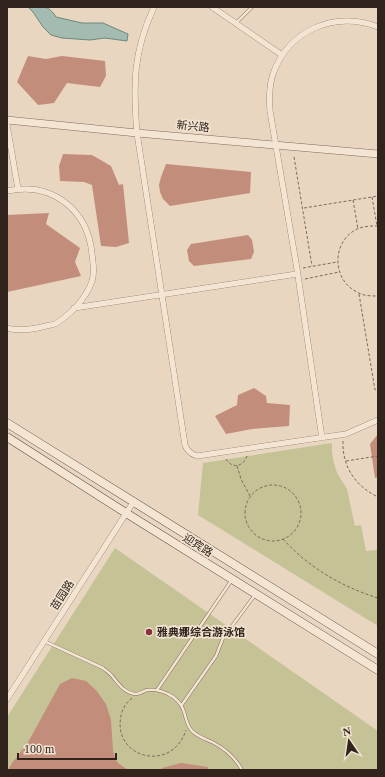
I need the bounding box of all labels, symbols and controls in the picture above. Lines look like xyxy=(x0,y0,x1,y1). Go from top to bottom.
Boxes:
street label: 新兴路 xyxy=(176,119,210,133)
street label: 迎宾路 xyxy=(181,531,215,559)
street label: 苗园路 xyxy=(48,578,76,612)
place label: 雅典娜综合游泳馆 xyxy=(157,626,245,638)
marker: 雅典娜综合游泳馆 xyxy=(144,627,154,637)
north arrow xyxy=(329,721,369,761)
text: N xyxy=(342,725,352,738)
scale bar xyxy=(18,735,116,761)
text: 100 m xyxy=(24,742,55,756)

